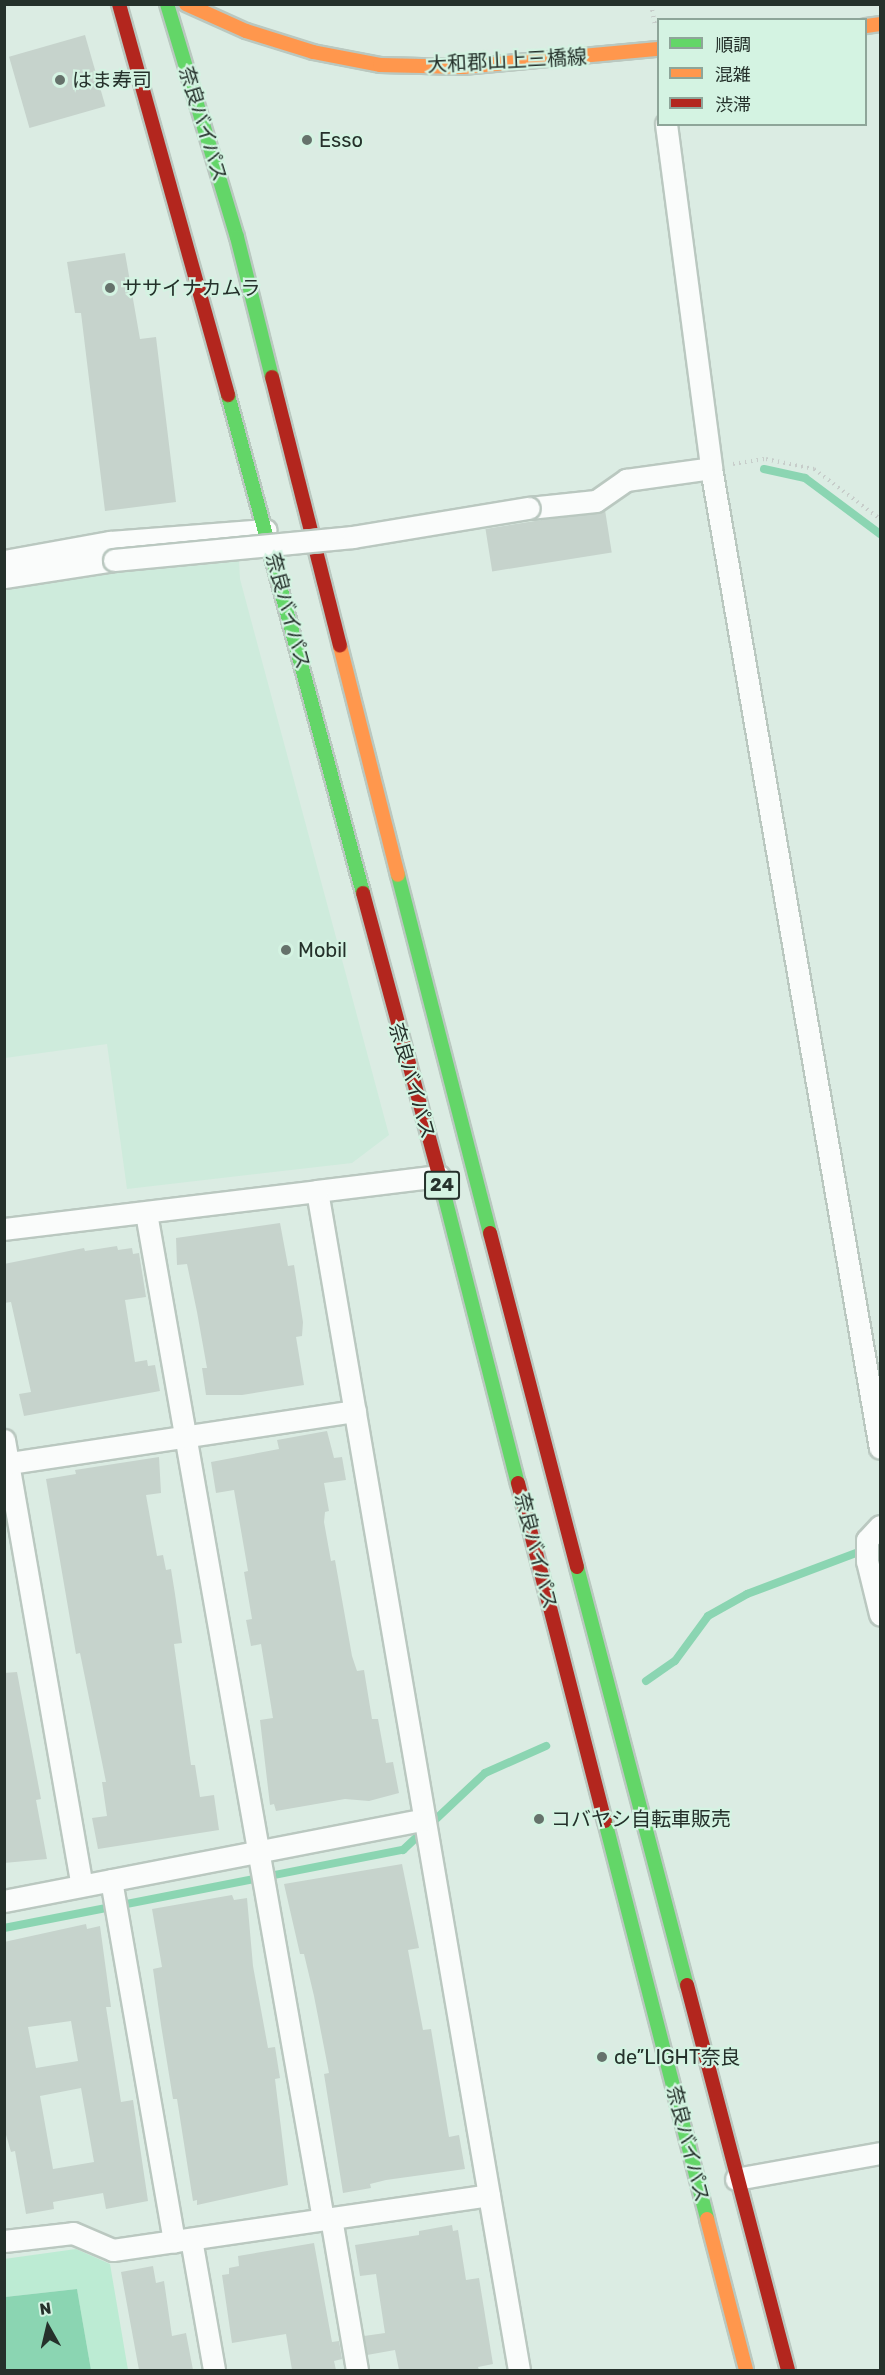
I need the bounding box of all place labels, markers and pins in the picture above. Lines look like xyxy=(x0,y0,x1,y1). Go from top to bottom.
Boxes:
place label: はま寿司 xyxy=(72,68,152,92)
marker: はま寿司 xyxy=(53,73,67,87)
place label: Esso xyxy=(319,128,363,152)
marker: Esso xyxy=(300,133,314,147)
place label: ササイナカムラ xyxy=(122,276,262,300)
marker: ササイナカムラ xyxy=(103,281,117,295)
place label: Mobil xyxy=(298,938,347,962)
marker: Mobil xyxy=(279,943,293,957)
place label: コバヤシ自転車販売 xyxy=(551,1807,731,1831)
marker: コバヤシ自転車販売 xyxy=(532,1812,546,1826)
place label: de”LIGHT奈良 xyxy=(614,2045,740,2069)
marker: de”LIGHT奈良 xyxy=(595,2050,609,2064)

